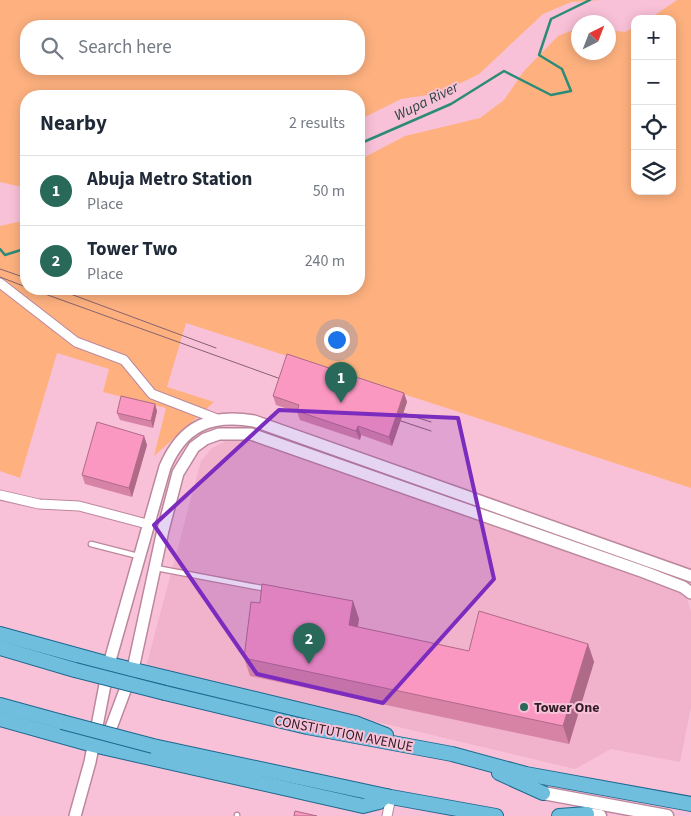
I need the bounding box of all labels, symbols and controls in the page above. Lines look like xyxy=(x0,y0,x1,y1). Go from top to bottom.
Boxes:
north arrow xyxy=(571,15,616,60)
map controls xyxy=(631,15,676,195)
button: + xyxy=(631,15,676,60)
search box xyxy=(20,20,365,75)
icon: search xyxy=(38,34,66,62)
text: Search here xyxy=(78,34,172,61)
button: − xyxy=(631,60,676,105)
water label: Wupa River xyxy=(391,76,463,126)
button: locate xyxy=(631,105,676,150)
text: Nearby xyxy=(40,108,107,138)
text: 2 results xyxy=(289,112,345,134)
button: layers xyxy=(631,150,676,195)
text: Abuja Metro Station xyxy=(87,166,252,193)
text: 1 xyxy=(52,180,60,202)
text: 50 m xyxy=(313,180,345,202)
text: Place xyxy=(87,193,123,215)
text: Tower Two xyxy=(87,236,178,263)
text: 2 xyxy=(52,250,60,272)
text: 240 m xyxy=(305,250,345,272)
text: Place xyxy=(87,263,123,285)
your location xyxy=(324,327,350,353)
pin: 1 xyxy=(325,362,357,403)
pin: 2 xyxy=(293,623,325,664)
place label: Tower One xyxy=(534,698,600,718)
marker: Tower One xyxy=(518,701,530,713)
street label: CONSTITUTION AVENUE xyxy=(273,711,415,757)

